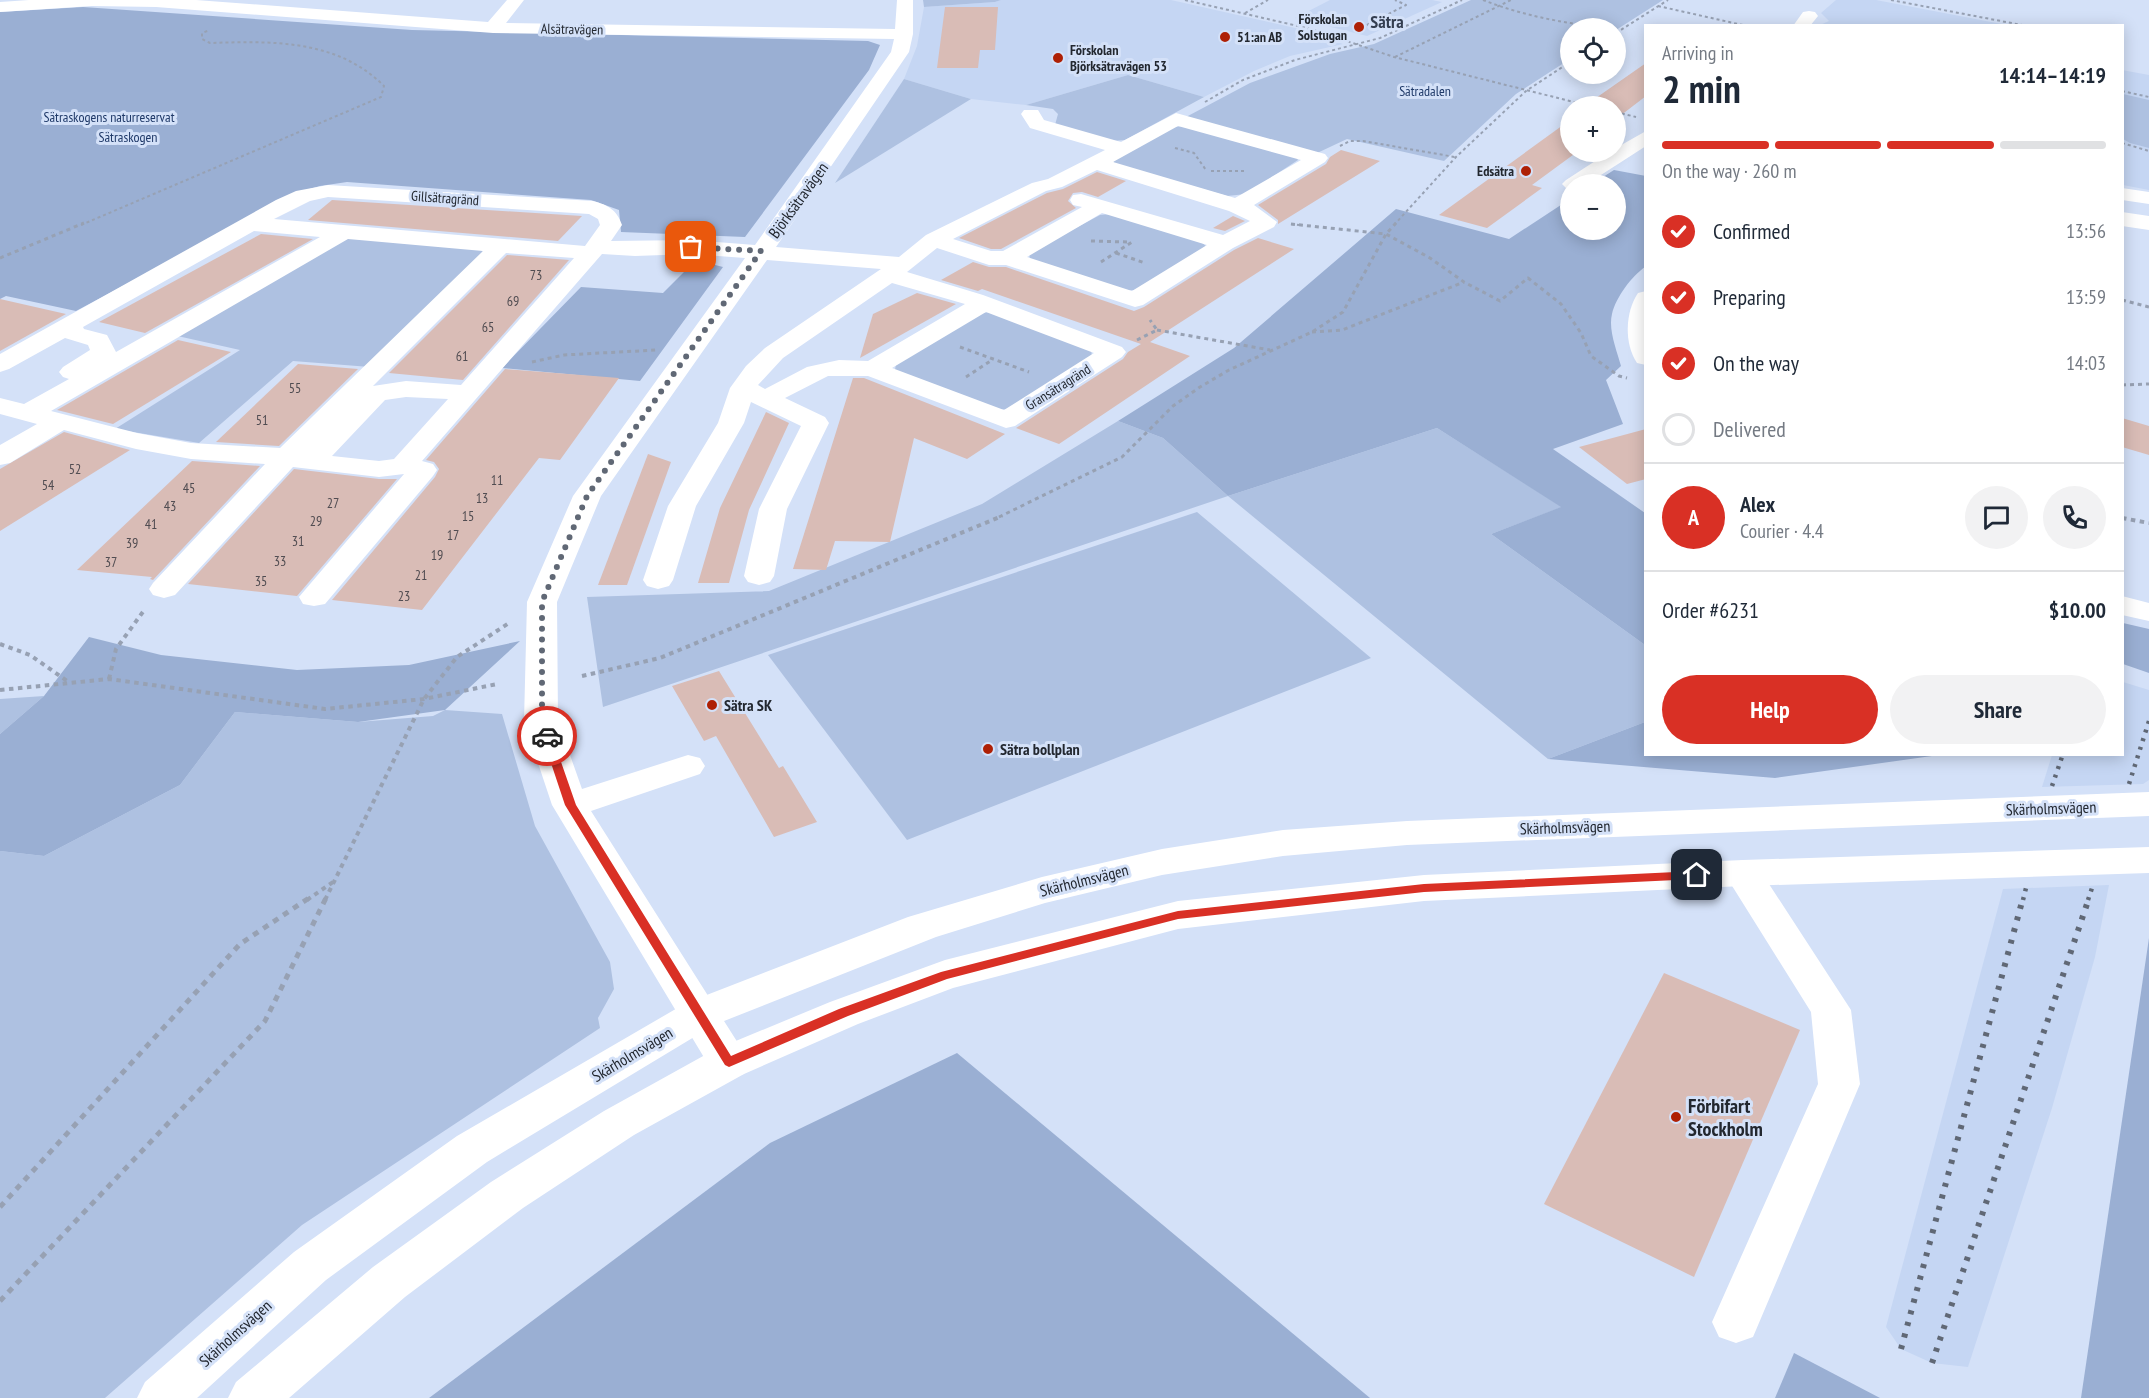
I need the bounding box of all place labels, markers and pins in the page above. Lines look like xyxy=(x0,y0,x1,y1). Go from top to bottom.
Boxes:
place label: Förskolan Solstugan xyxy=(1298,10,1347,44)
marker: Förskolan Solstugan xyxy=(1352,20,1366,34)
place label: 51:an AB xyxy=(1237,28,1282,46)
marker: 51:an AB xyxy=(1218,30,1232,44)
place label: Förskolan Björksätravägen 53 xyxy=(1070,41,1167,75)
marker: Förskolan Björksätravägen 53 xyxy=(1051,51,1065,65)
place label: Edsätra xyxy=(1477,162,1514,180)
marker: Edsätra xyxy=(1519,164,1533,178)
pin xyxy=(665,221,716,272)
place label: Sätra SK xyxy=(724,695,773,715)
marker: Sätra SK xyxy=(705,698,719,712)
place label: Sätra bollplan xyxy=(1000,739,1080,759)
marker: Sätra bollplan xyxy=(981,742,995,756)
pin xyxy=(1671,849,1722,900)
place label: Förbifart Stockholm xyxy=(1688,1093,1763,1142)
marker: Förbifart Stockholm xyxy=(1669,1110,1683,1124)

